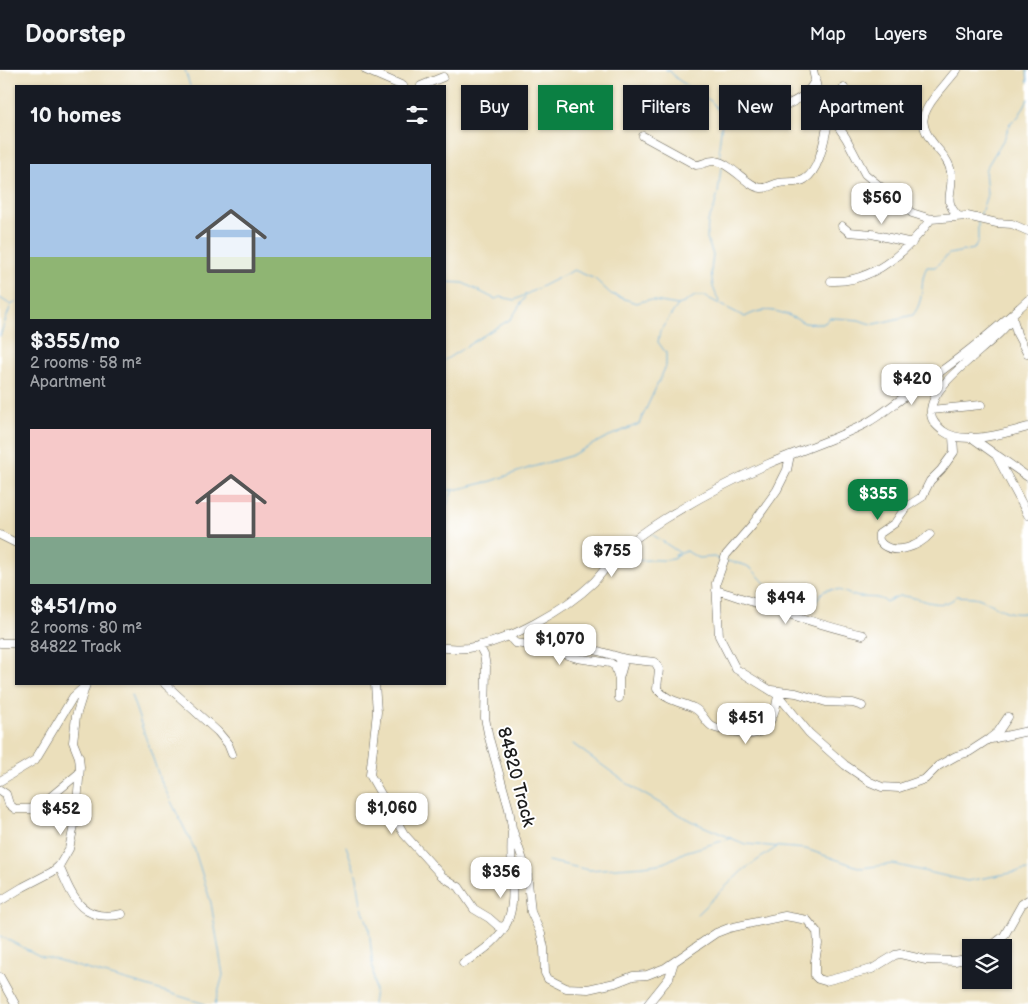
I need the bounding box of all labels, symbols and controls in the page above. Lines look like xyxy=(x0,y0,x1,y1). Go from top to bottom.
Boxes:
text: Doorstep xyxy=(25,20,126,49)
text: Map xyxy=(810,24,846,45)
text: Layers xyxy=(874,24,927,45)
text: Share xyxy=(955,24,1003,45)
chip: Buy xyxy=(461,85,528,130)
chip: Rent xyxy=(538,85,613,130)
chip: Filters xyxy=(623,85,709,130)
chip: New xyxy=(719,85,791,130)
chip: Apartment xyxy=(801,85,922,130)
icon: filters xyxy=(403,101,431,129)
text: 10 homes xyxy=(30,103,121,128)
pin: $560 xyxy=(852,182,912,225)
text: $560 xyxy=(862,189,902,208)
icon: home xyxy=(186,196,276,286)
text: $355/mo xyxy=(30,329,120,354)
text: 2 rooms · 58 m² xyxy=(30,354,142,373)
pin: $420 xyxy=(882,364,942,406)
text: $420 xyxy=(892,370,932,389)
text: Apartment xyxy=(30,373,106,392)
icon: home xyxy=(186,461,276,551)
pin: $355 xyxy=(848,478,908,521)
text: $355 xyxy=(859,485,897,504)
pin: $755 xyxy=(582,536,642,578)
text: $755 xyxy=(593,542,631,561)
pin: $494 xyxy=(756,582,816,625)
text: $494 xyxy=(767,589,805,608)
text: $451/mo xyxy=(30,594,117,619)
text: 2 rooms · 80 m² xyxy=(30,619,142,638)
pin: $1,070 xyxy=(519,624,601,666)
text: $1,070 xyxy=(535,630,585,649)
text: 84822 Track xyxy=(30,638,121,657)
pin: $451 xyxy=(716,702,776,745)
text: $451 xyxy=(728,709,764,728)
street label: 84820 Track xyxy=(493,725,539,829)
pin: $1,060 xyxy=(351,792,433,835)
pin: $452 xyxy=(31,794,91,836)
text: $1,060 xyxy=(367,799,417,818)
text: $452 xyxy=(42,800,80,819)
pin: $356 xyxy=(471,856,531,899)
text: $356 xyxy=(482,863,520,882)
map controls xyxy=(962,939,1012,989)
button: layers xyxy=(962,939,1012,989)

